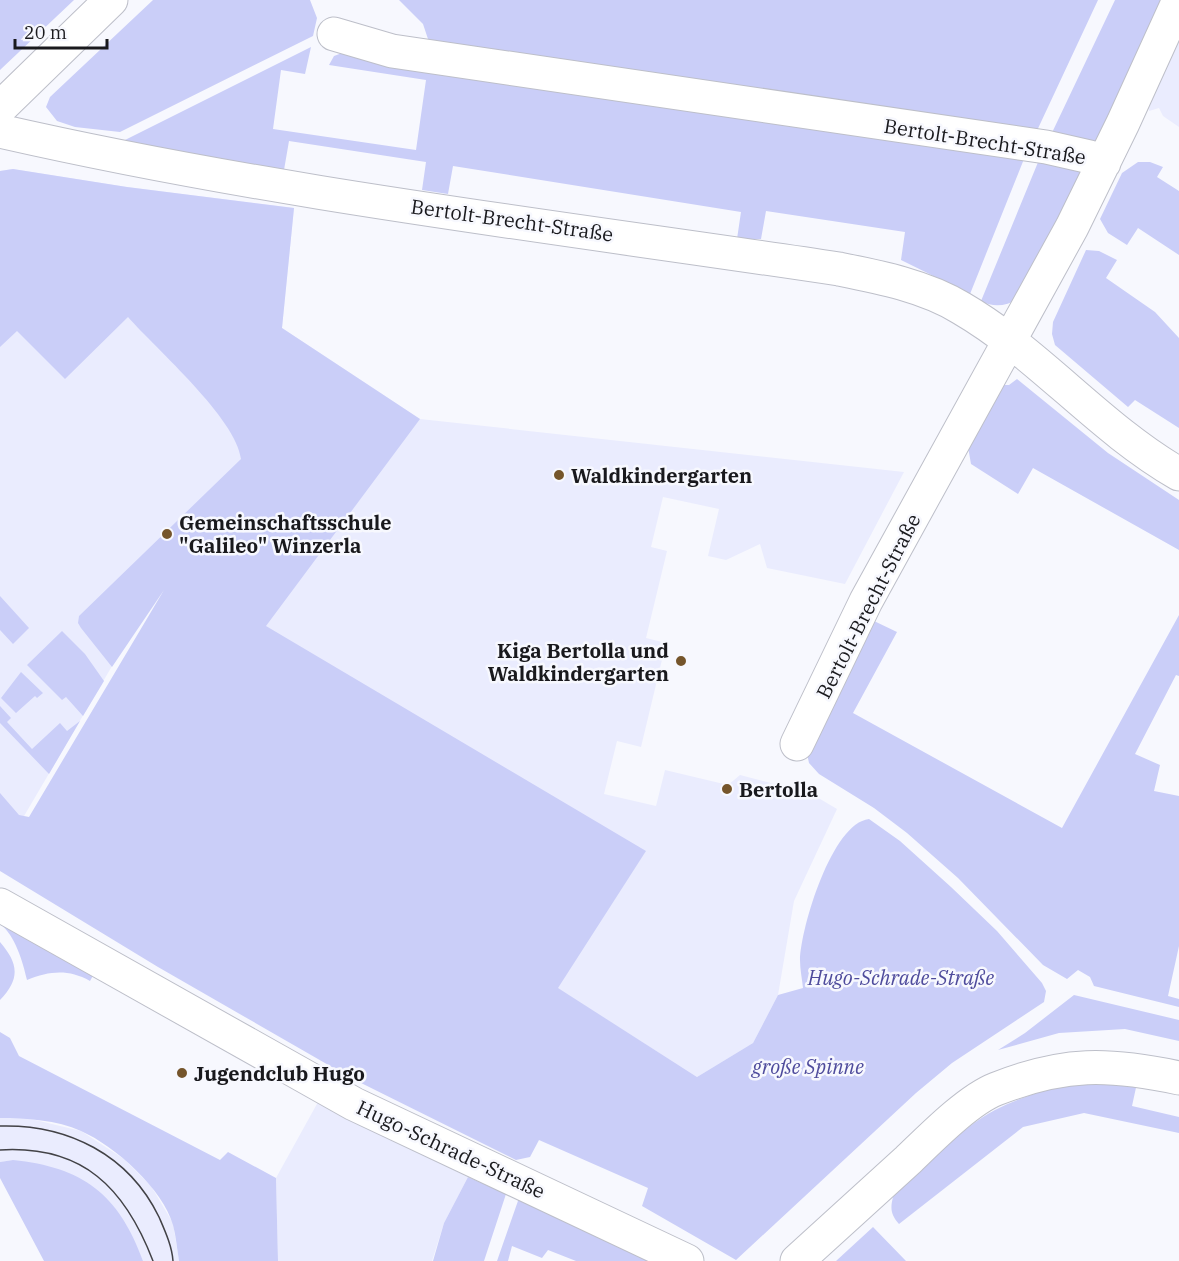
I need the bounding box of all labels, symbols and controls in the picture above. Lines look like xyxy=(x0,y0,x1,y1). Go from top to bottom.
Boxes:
scale bar xyxy=(15,12,106,50)
text: 20 m xyxy=(24,21,67,44)
street label: Bertolt-Brecht-Straße xyxy=(882,112,1088,170)
street label: Bertolt-Brecht-Straße xyxy=(409,192,615,248)
place label: Waldkindergarten xyxy=(571,462,752,489)
marker: Waldkindergarten xyxy=(552,468,566,482)
place label: Gemeinschaftsschule "Galileo" Winzerla xyxy=(179,509,392,559)
street label: Bertolt-Brecht-Straße xyxy=(810,509,926,703)
marker: Gemeinschaftsschule "Galileo" Winzerla xyxy=(160,527,174,541)
place label: Kiga Bertolla und Waldkindergarten xyxy=(488,637,669,687)
marker: Kiga Bertolla und Waldkindergarten xyxy=(674,654,688,668)
place label: Bertolla xyxy=(739,776,818,803)
marker: Bertolla xyxy=(720,782,734,796)
park label: Hugo-Schrade-Straße xyxy=(807,964,994,991)
park label: große Spinne xyxy=(750,1053,864,1080)
place label: Jugendclub Hugo xyxy=(194,1060,365,1087)
marker: Jugendclub Hugo xyxy=(175,1066,189,1080)
street label: Hugo-Schrade-Straße xyxy=(352,1093,550,1205)

